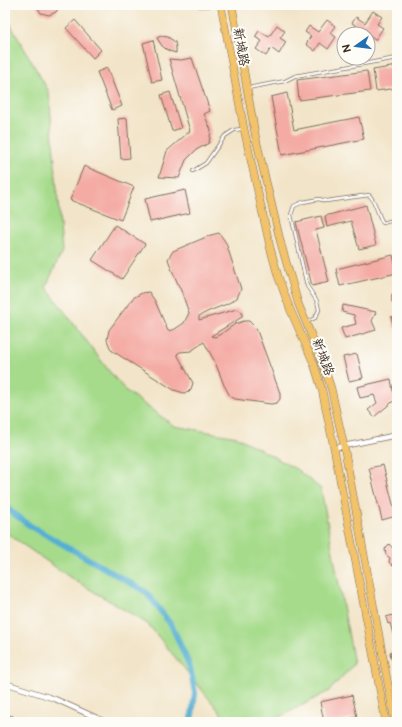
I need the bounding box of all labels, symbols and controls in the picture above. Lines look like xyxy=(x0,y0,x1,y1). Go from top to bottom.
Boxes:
street label: 新城路 xyxy=(230,26,252,68)
north arrow xyxy=(336,26,376,66)
text: N xyxy=(339,43,354,54)
street label: 新城路 xyxy=(309,336,337,378)

